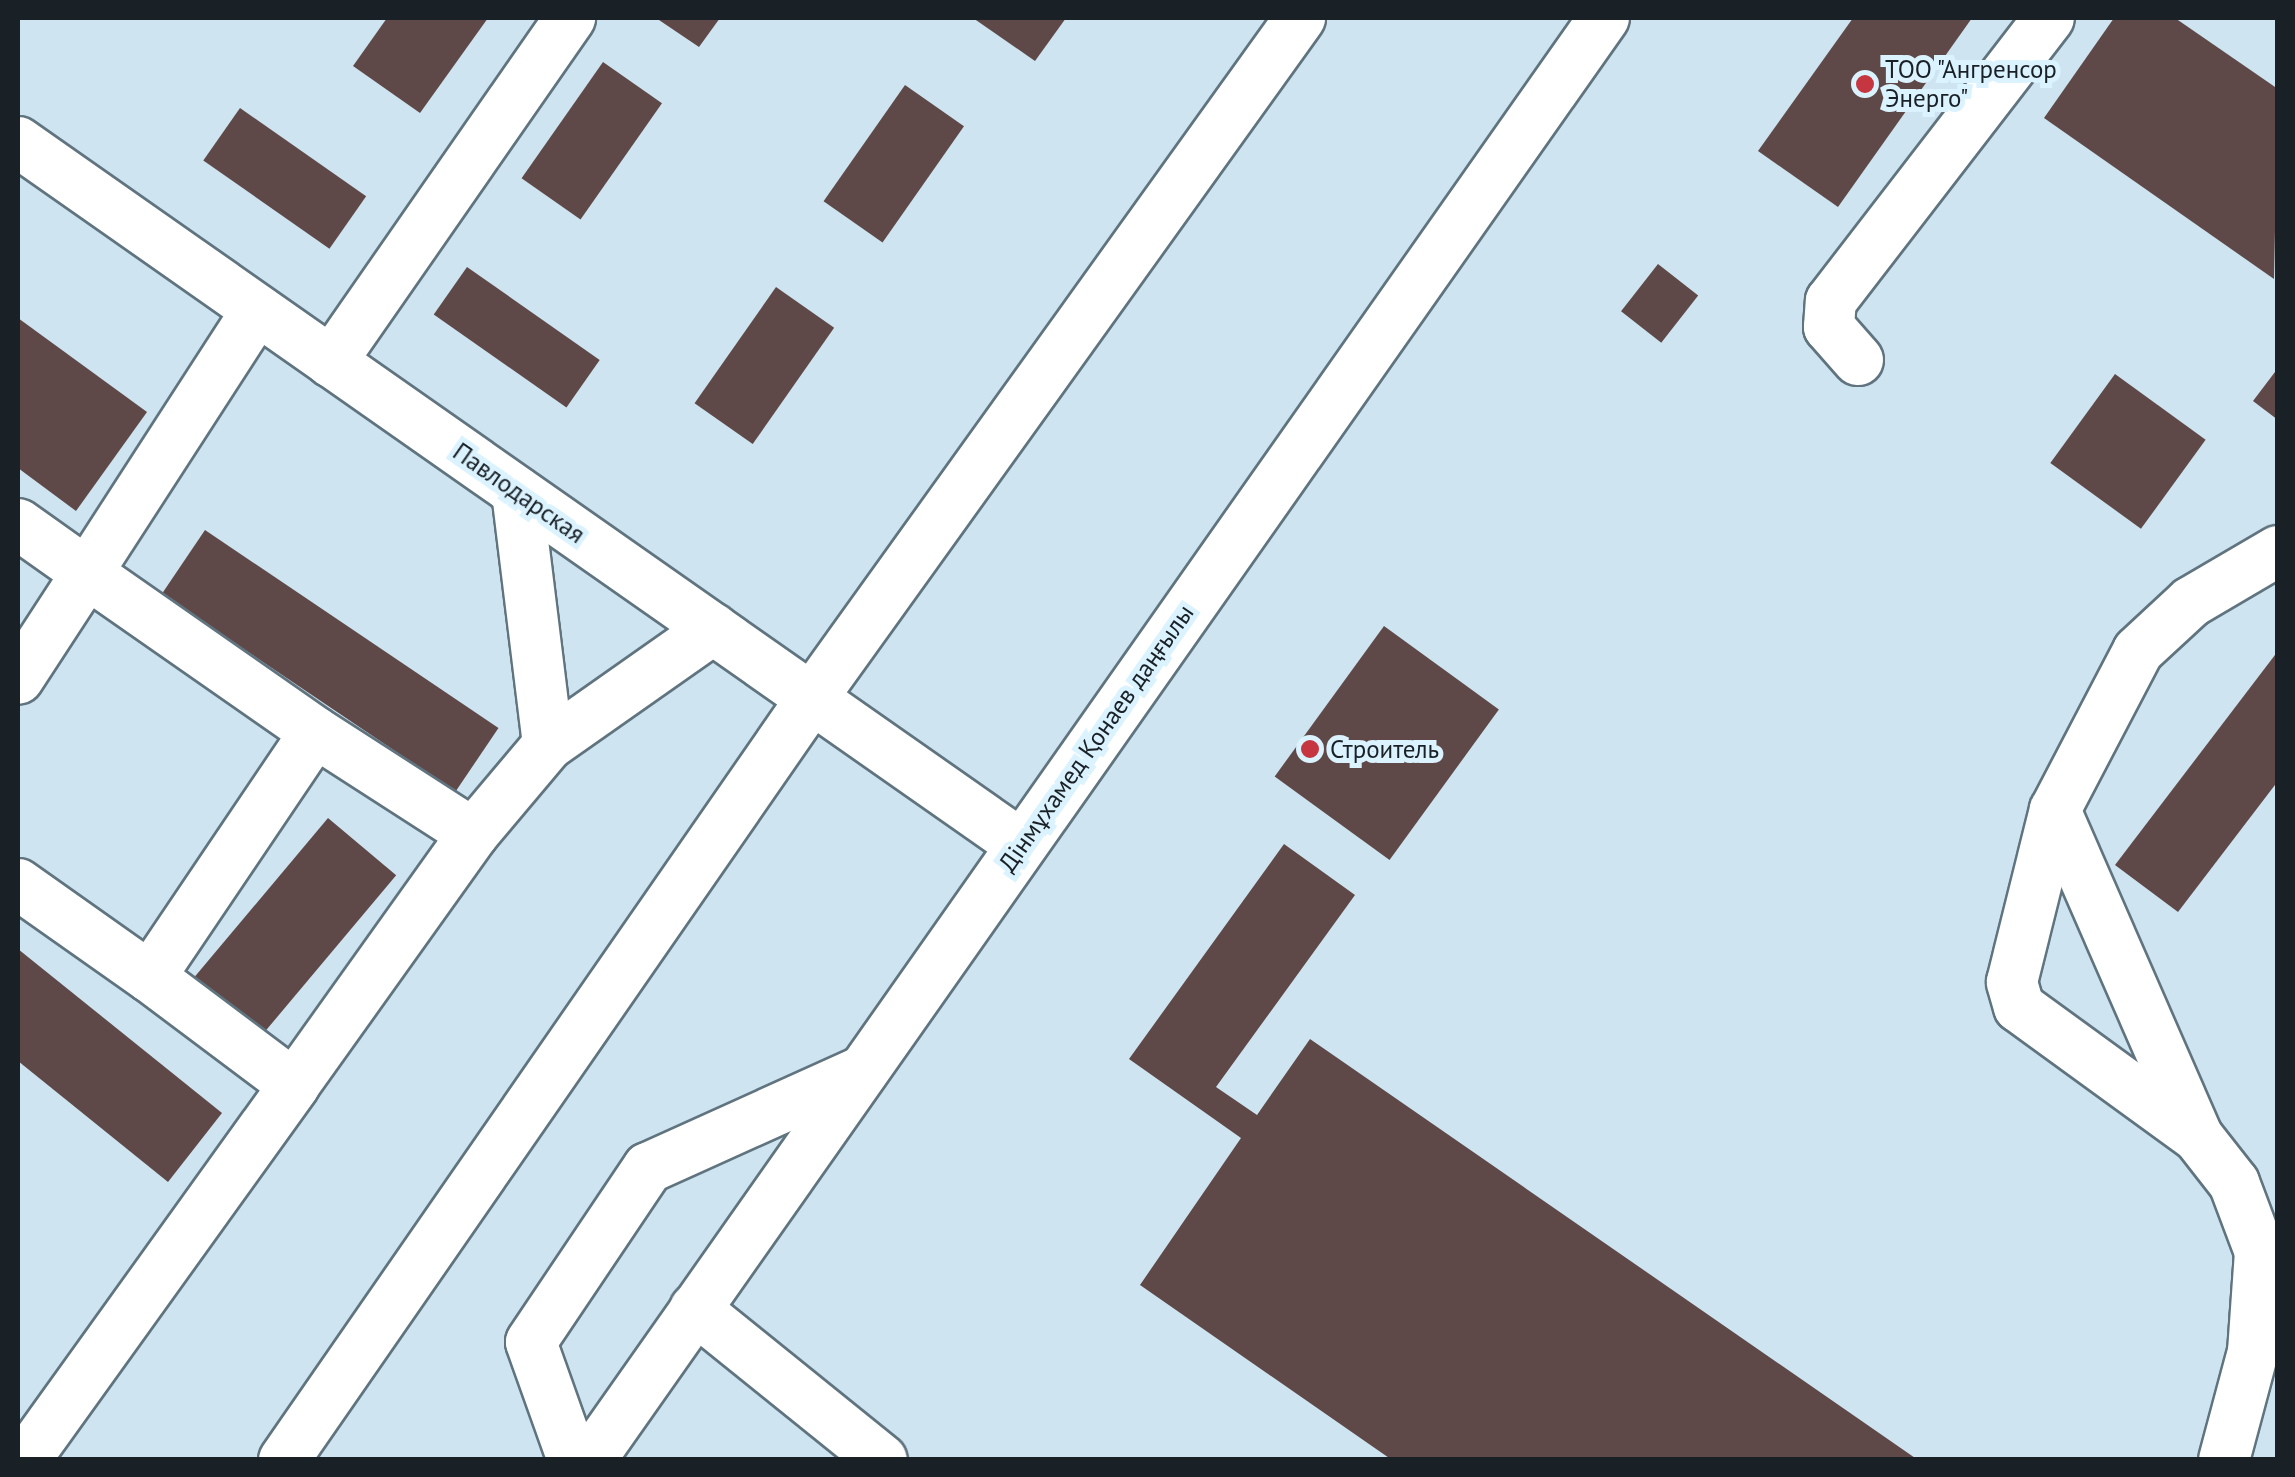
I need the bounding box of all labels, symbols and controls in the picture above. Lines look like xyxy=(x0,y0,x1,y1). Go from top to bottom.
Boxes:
place label: ТОО "Ангренсор Энерго" xyxy=(1885,55,2059,114)
marker: ТОО "Ангренсор Энерго" xyxy=(1854,73,1876,95)
street label: Павлодарская xyxy=(447,437,591,549)
street label: Дінмұхамед Қонаев даңғылы xyxy=(992,599,1200,877)
place label: Строитель xyxy=(1330,734,1439,764)
marker: Строитель xyxy=(1299,738,1321,760)

